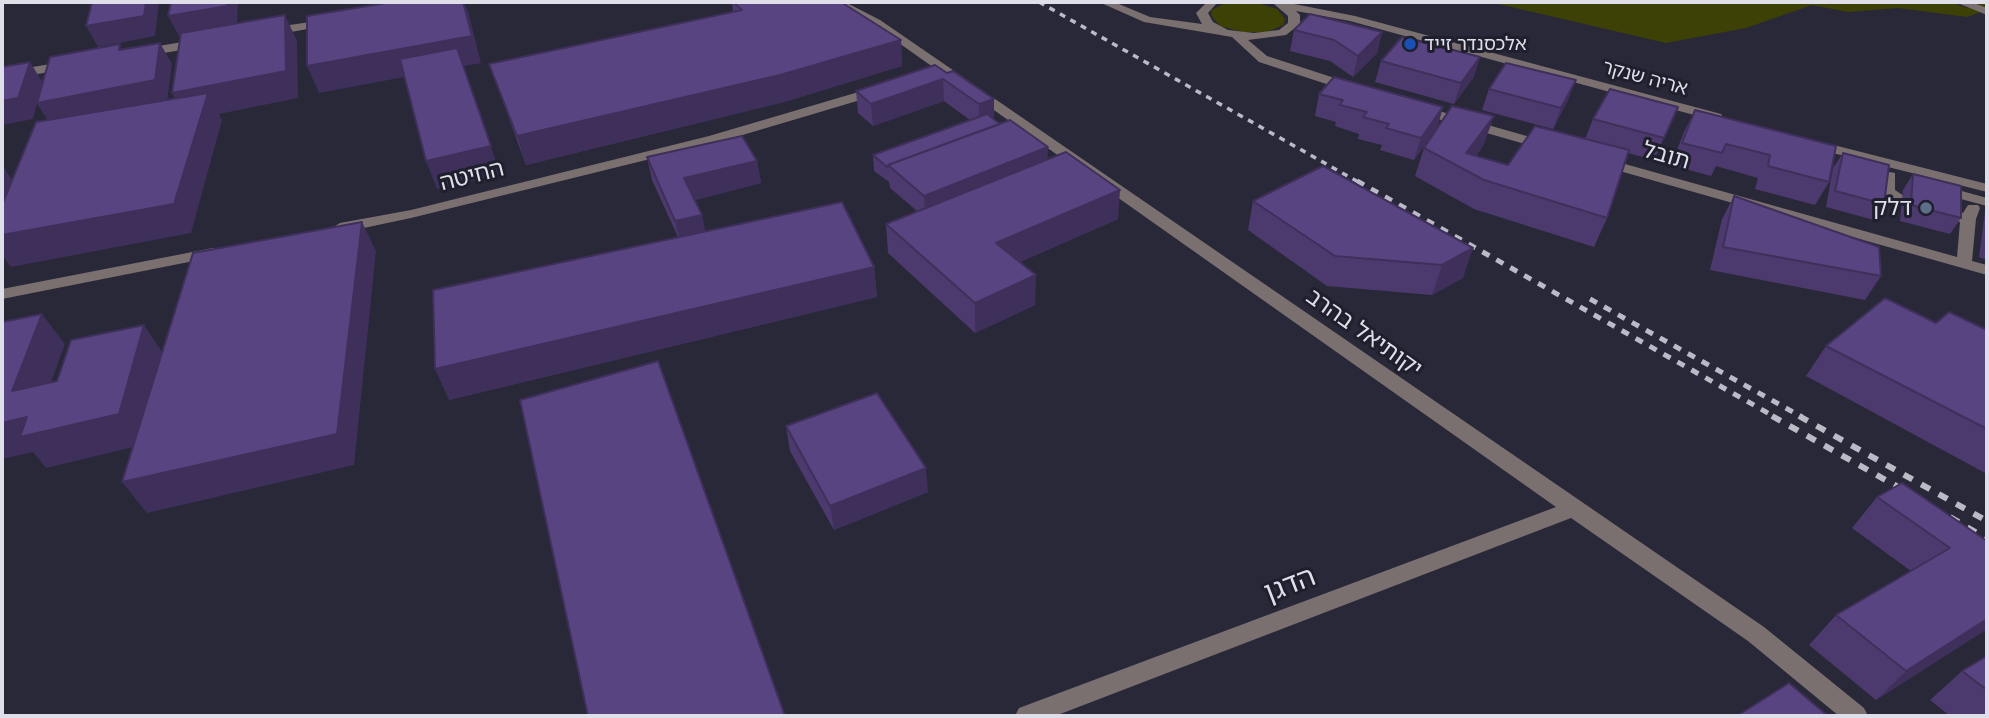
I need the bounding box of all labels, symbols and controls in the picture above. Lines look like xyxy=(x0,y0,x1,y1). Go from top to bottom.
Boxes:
place label: אלכסנדר זייד xyxy=(1424,33,1527,55)
marker: אלכסנדר זייד xyxy=(1402,36,1418,52)
street label: אריה שנקר xyxy=(1600,56,1690,100)
street label: תובל xyxy=(1639,136,1693,176)
street label: החיטה xyxy=(437,155,507,197)
place label: דלק xyxy=(1873,194,1912,222)
marker: דלק xyxy=(1918,200,1934,216)
street label: יקותיאל בהרב xyxy=(1301,283,1427,383)
street label: הדגן xyxy=(1260,560,1320,610)

